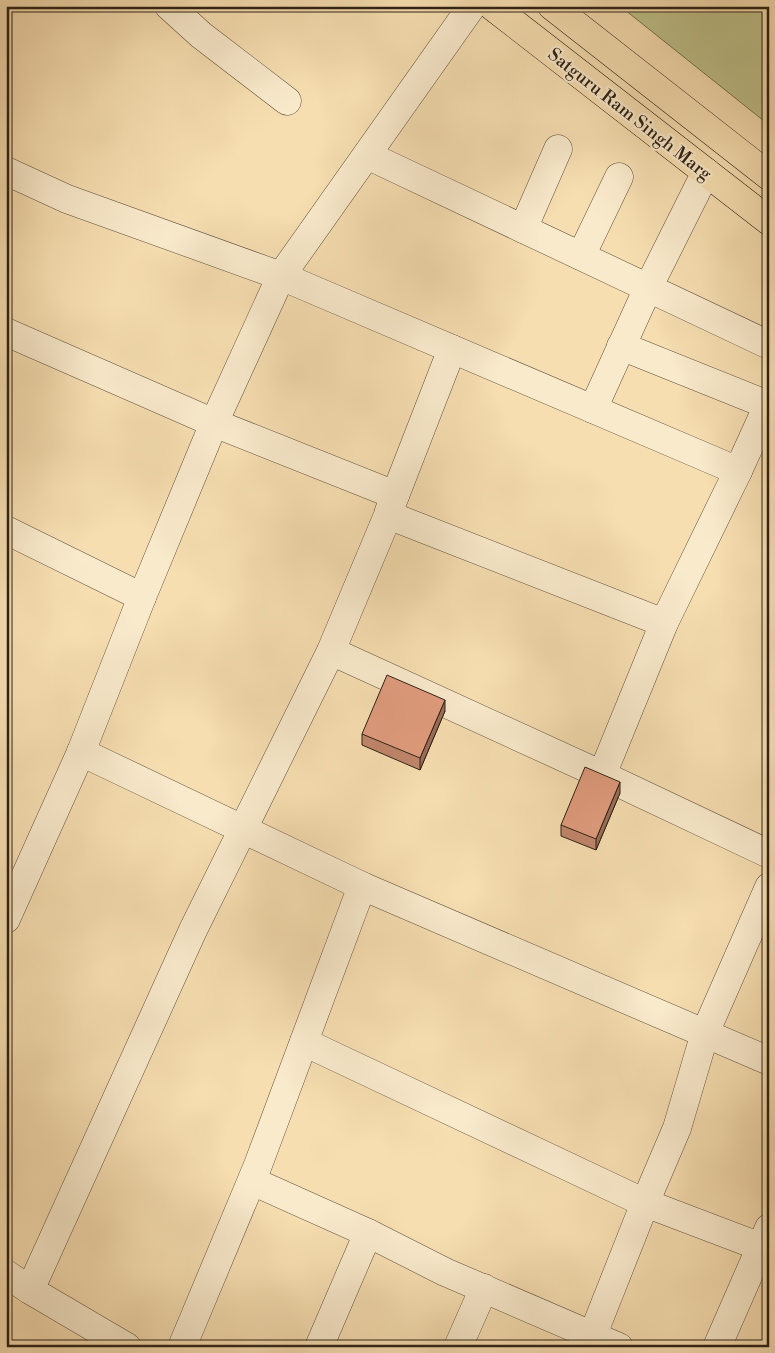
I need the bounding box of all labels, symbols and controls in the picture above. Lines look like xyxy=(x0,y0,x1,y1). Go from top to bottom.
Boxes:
street label: Satguru Ram Singh Marg xyxy=(543,43,717,186)

